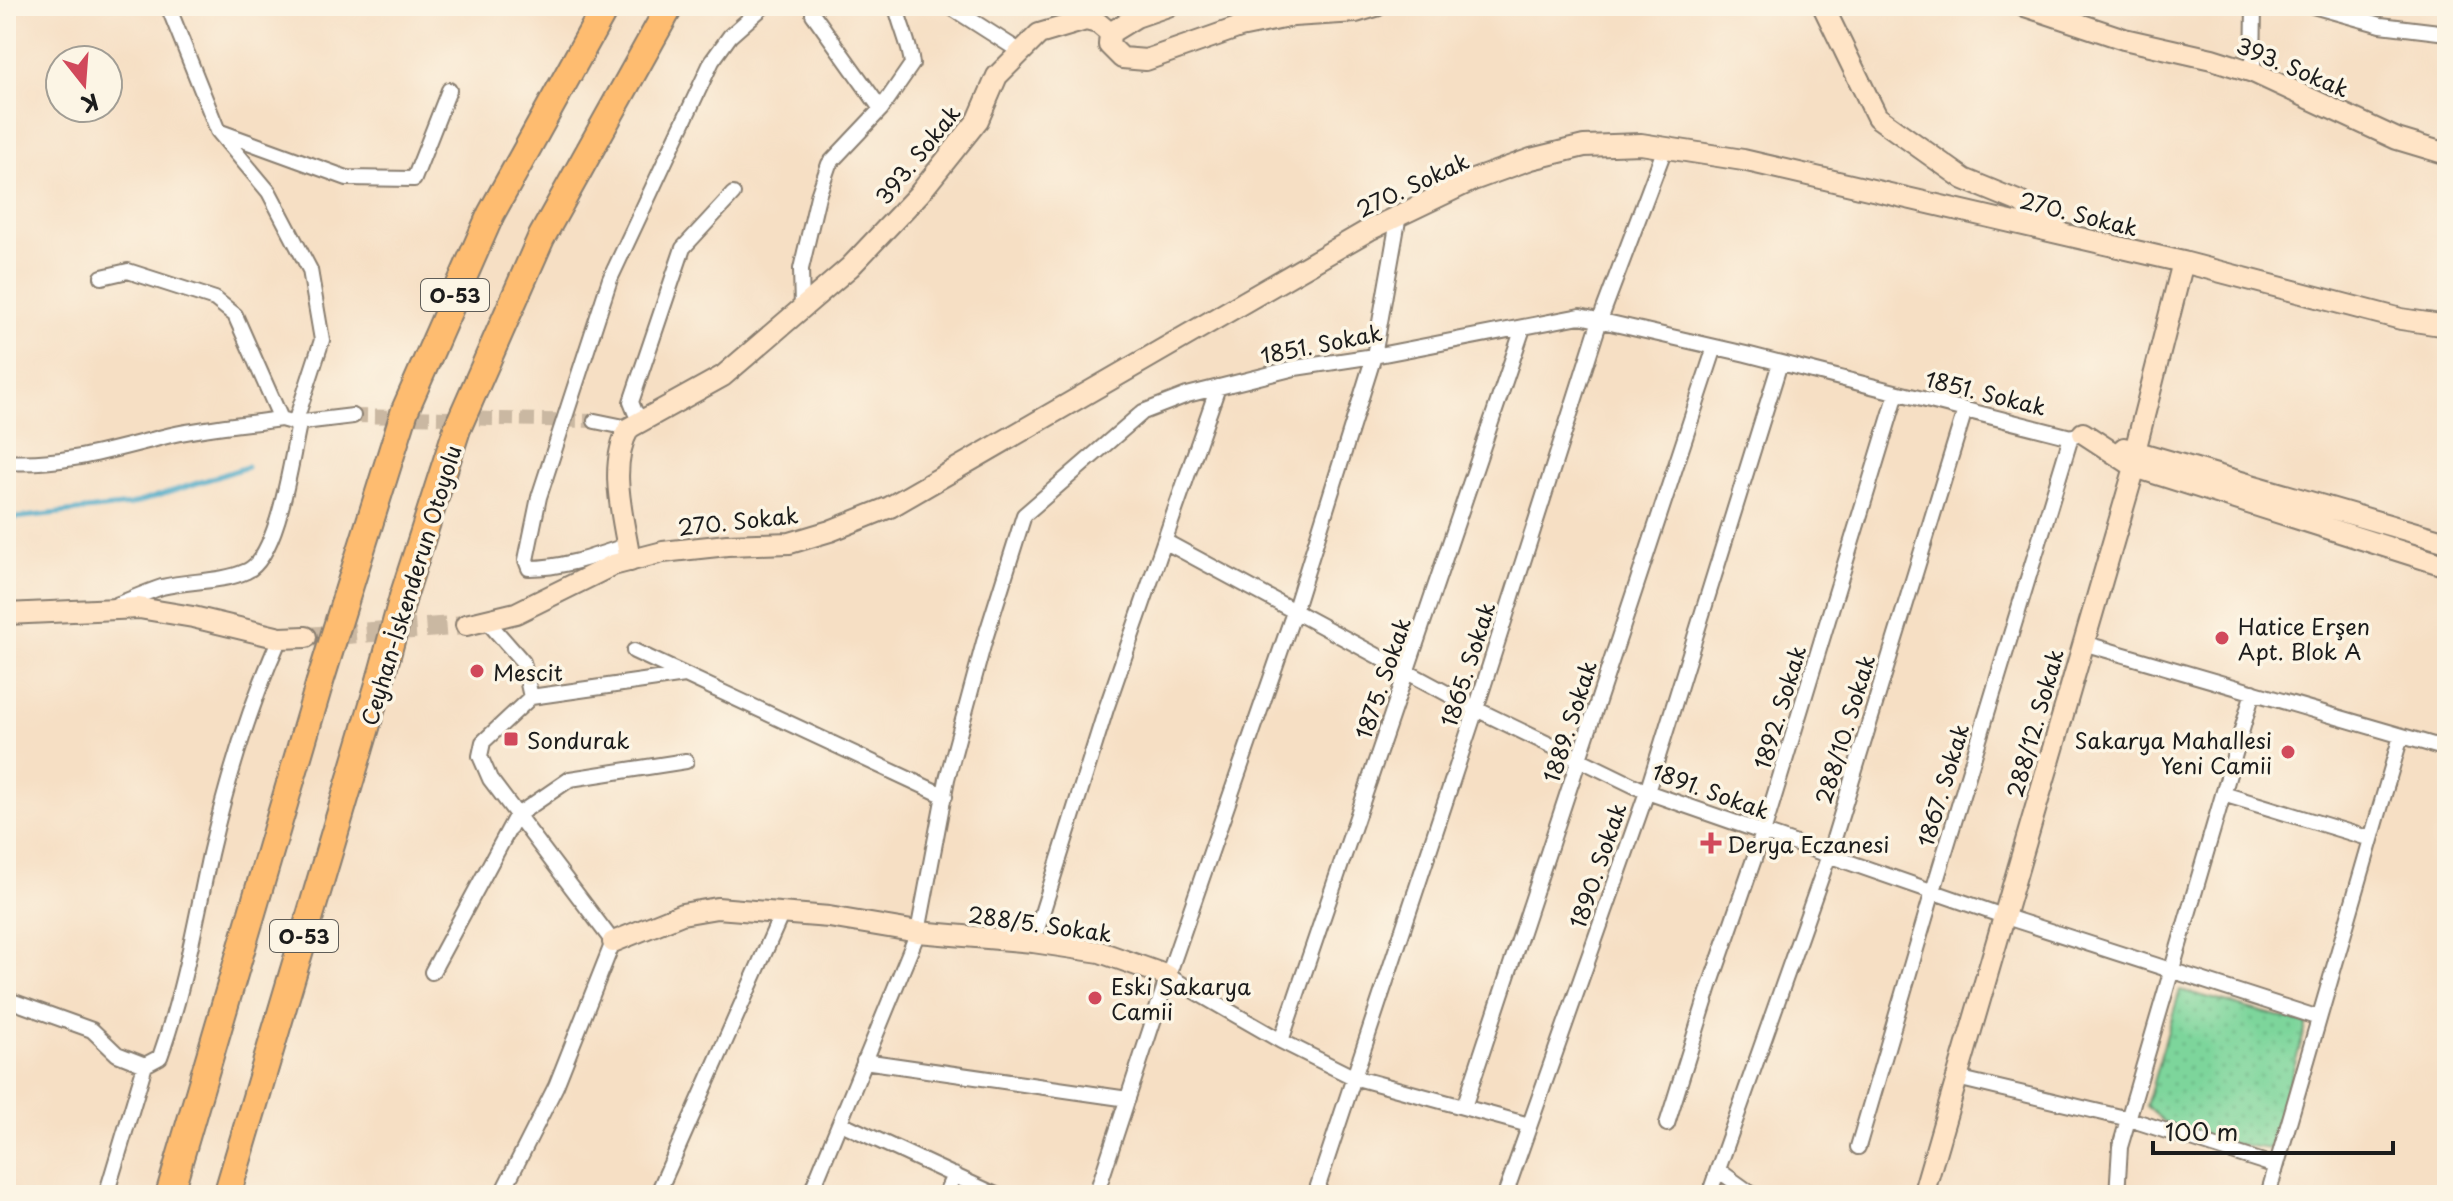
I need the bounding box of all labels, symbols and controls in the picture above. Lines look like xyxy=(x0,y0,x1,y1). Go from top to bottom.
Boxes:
street label: 393. Sokak xyxy=(2232,27,2355,105)
north arrow xyxy=(44,44,124,124)
text: K xyxy=(78,86,103,123)
street label: 393. Sokak xyxy=(867,97,968,211)
street label: 270. Sokak xyxy=(1350,143,1474,225)
street label: 270. Sokak xyxy=(2016,182,2142,244)
road number: O-53 xyxy=(421,279,489,311)
street label: 1851. Sokak xyxy=(1257,315,1385,371)
street label: 1851. Sokak xyxy=(1922,361,2050,423)
street label: Ceyhan-İskenderun Otoyolu xyxy=(352,441,468,729)
street label: 270. Sokak xyxy=(676,497,800,543)
street label: 1865. Sokak xyxy=(1431,597,1503,730)
place label: Hatice Erşen Apt. Blok A xyxy=(2238,609,2370,667)
street label: 1875. Sokak xyxy=(1346,612,1418,743)
marker: Hatice Erşen Apt. Blok A xyxy=(2213,629,2231,647)
street label: 1892. Sokak xyxy=(1745,641,1814,773)
street label: 288/12. Sokak xyxy=(1997,644,2071,801)
street label: 288/10. Sokak xyxy=(1806,650,1882,808)
place label: Mescit xyxy=(493,655,563,688)
street label: 1889. Sokak xyxy=(1534,656,1604,786)
marker: Mescit xyxy=(468,662,486,680)
street label: 1867. Sokak xyxy=(1908,719,1976,851)
place label: Sondurak xyxy=(527,723,630,756)
place label: Sakarya Mahallesi Yeni Camii xyxy=(2074,723,2272,781)
marker: Sondurak xyxy=(502,730,520,748)
marker: Sakarya Mahallesi Yeni Camii xyxy=(2279,743,2297,761)
street label: 1891. Sokak xyxy=(1648,753,1775,827)
street label: 1890. Sokak xyxy=(1560,798,1634,932)
place label: Derya Eczanesi xyxy=(1727,827,1889,860)
marker: Derya Eczanesi xyxy=(1702,834,1720,852)
street label: 288/5. Sokak xyxy=(966,897,1114,949)
road number: O-53 xyxy=(270,920,338,952)
place label: Eski Sakarya Camii xyxy=(1111,969,1251,1027)
marker: Eski Sakarya Camii xyxy=(1086,989,1104,1007)
scale bar xyxy=(2153,1105,2393,1155)
text: 100 m xyxy=(2165,1113,2238,1149)

